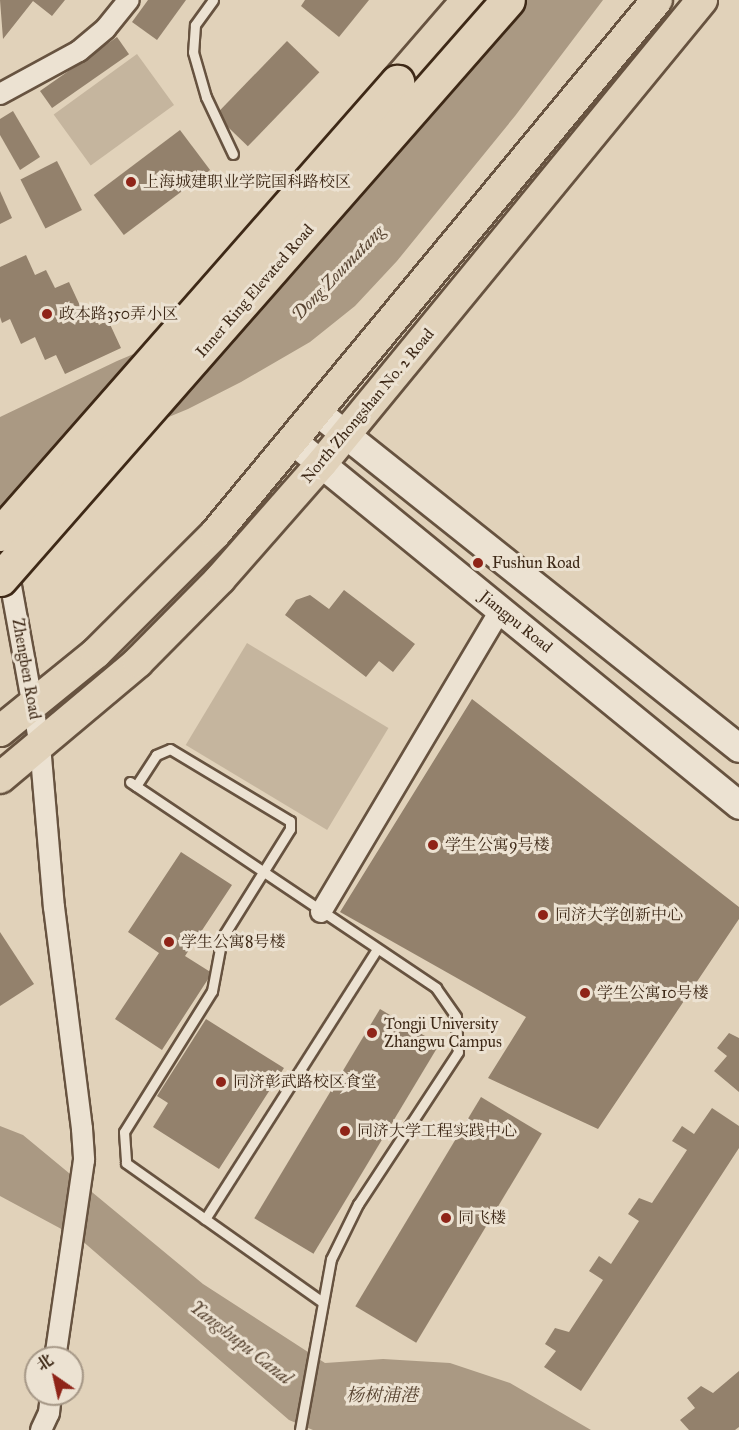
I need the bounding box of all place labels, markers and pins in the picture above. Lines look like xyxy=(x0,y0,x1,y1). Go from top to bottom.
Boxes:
place label: 上海城建职业学院国科路校区 xyxy=(143,172,351,192)
marker: 上海城建职业学院国科路校区 xyxy=(124,175,138,189)
place label: 政本路350弄小区 xyxy=(59,304,178,324)
marker: 政本路350弄小区 xyxy=(40,307,54,321)
place label: Fushun Road xyxy=(492,553,580,573)
marker: Fushun Road xyxy=(469,554,487,572)
place label: 学生公寓9号楼 xyxy=(445,835,550,855)
marker: 学生公寓9号楼 xyxy=(426,838,440,852)
place label: 同济大学创新中心 xyxy=(555,905,683,925)
marker: 同济大学创新中心 xyxy=(536,908,550,922)
place label: 学生公寓8号楼 xyxy=(181,932,286,952)
marker: 学生公寓8号楼 xyxy=(162,935,176,949)
place label: 学生公寓10号楼 xyxy=(597,983,709,1003)
marker: 学生公寓10号楼 xyxy=(578,986,592,1000)
place label: Tongji University Zhangwu Campus xyxy=(384,1014,502,1052)
marker: Tongji University Zhangwu Campus xyxy=(365,1026,379,1040)
place label: 同济彰武路校区食堂 xyxy=(233,1072,377,1092)
marker: 同济彰武路校区食堂 xyxy=(214,1075,228,1089)
place label: 同济大学工程实践中心 xyxy=(357,1121,517,1141)
marker: 同济大学工程实践中心 xyxy=(338,1124,352,1138)
place label: 同飞楼 xyxy=(458,1208,506,1228)
marker: 同飞楼 xyxy=(439,1211,453,1225)

